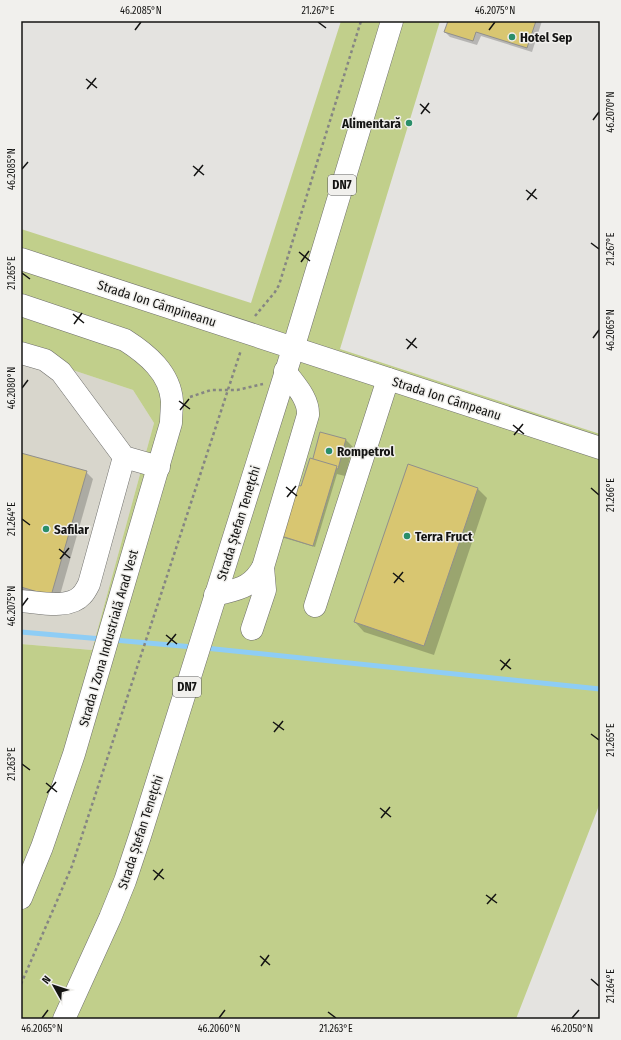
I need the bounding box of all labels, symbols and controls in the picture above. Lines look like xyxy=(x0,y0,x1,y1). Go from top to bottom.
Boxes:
text: 46.2085°N xyxy=(120,5,162,17)
text: 21.267°E xyxy=(302,5,335,17)
text: 46.2075°N xyxy=(475,5,515,17)
place label: Hotel Sep xyxy=(520,30,572,45)
marker: Hotel Sep xyxy=(507,32,517,42)
text: 46.2070°N xyxy=(605,91,617,133)
place label: Alimentară xyxy=(341,116,402,131)
marker: Alimentară xyxy=(404,118,414,128)
text: 46.2085°N xyxy=(6,148,18,190)
road number: DN7 xyxy=(328,175,356,195)
text: 21.267°E xyxy=(605,232,617,265)
text: 21.265°E xyxy=(6,256,18,290)
street label: Strada Ion Câmpineanu xyxy=(96,277,218,330)
text: 46.2065°N xyxy=(605,309,617,351)
text: 46.2080°N xyxy=(6,367,18,409)
street label: Strada Ion Câmpeanu xyxy=(390,374,503,423)
place label: Rompetrol xyxy=(337,444,395,459)
marker: Rompetrol xyxy=(324,446,334,456)
street label: Strada Ștefan Tenețchi xyxy=(214,464,264,583)
text: 21.266°E xyxy=(605,478,617,512)
text: 21.264°E xyxy=(6,502,18,536)
place label: Safilar xyxy=(54,522,89,537)
marker: Safilar xyxy=(41,524,51,534)
place label: Terra Fruct xyxy=(415,529,473,544)
marker: Terra Fruct xyxy=(402,531,412,541)
street label: Strada I Zona Industrială Arad Vest xyxy=(76,547,141,728)
text: 46.2075°N xyxy=(6,586,18,626)
road number: DN7 xyxy=(173,677,201,697)
text: 21.265°E xyxy=(605,723,617,757)
text: 21.263°E xyxy=(6,747,18,781)
street label: Strada Ștefan Tenețchi xyxy=(115,773,167,891)
north arrow xyxy=(34,966,74,1006)
text: 21.264°E xyxy=(605,969,617,1003)
text: N xyxy=(39,973,54,987)
text: 46.2065°N xyxy=(21,1023,63,1035)
text: 46.2060°N xyxy=(198,1023,240,1035)
text: 21.263°E xyxy=(319,1023,353,1035)
text: 46.2050°N xyxy=(551,1023,593,1035)

